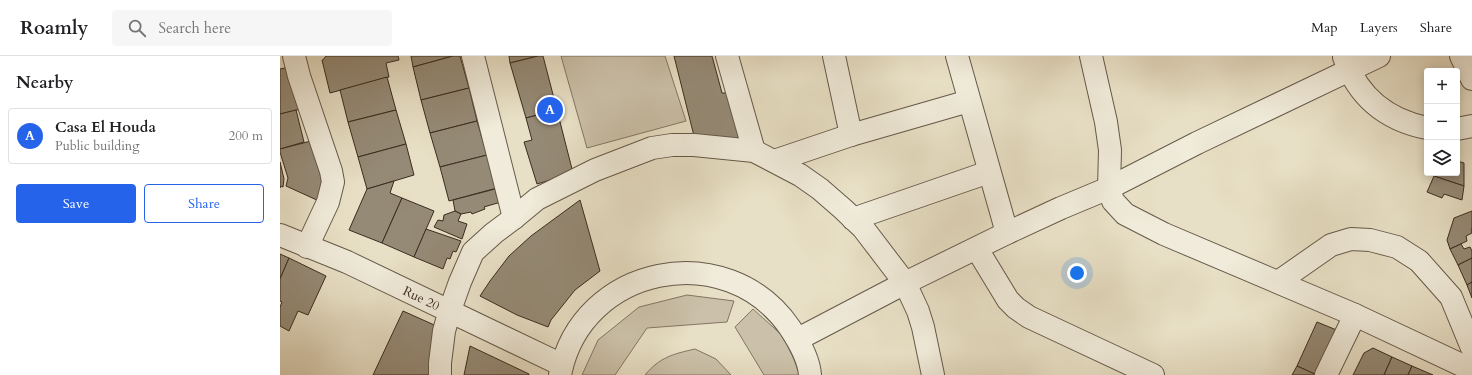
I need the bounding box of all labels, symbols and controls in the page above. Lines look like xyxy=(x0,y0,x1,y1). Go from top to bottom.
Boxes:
search box xyxy=(112,10,392,46)
text: Roamly xyxy=(20,15,88,41)
icon: search xyxy=(126,17,148,39)
text: Search here xyxy=(158,18,231,38)
text: Map xyxy=(1311,18,1338,37)
text: Layers xyxy=(1360,18,1398,37)
text: Share xyxy=(1420,18,1452,37)
map controls xyxy=(1424,68,1460,176)
button: + xyxy=(1424,68,1460,104)
text: Nearby xyxy=(16,71,73,94)
pin: A xyxy=(537,95,563,125)
button: − xyxy=(1424,104,1460,140)
text: Casa El Houda xyxy=(55,117,156,137)
text: A xyxy=(25,127,35,145)
text: 200 m xyxy=(229,127,263,145)
text: Public building xyxy=(55,137,140,155)
button: layers xyxy=(1424,140,1460,176)
button: Save xyxy=(16,184,136,223)
button: Share xyxy=(144,184,264,223)
your location xyxy=(1067,263,1087,283)
street label: Rue 20 xyxy=(400,282,443,315)

